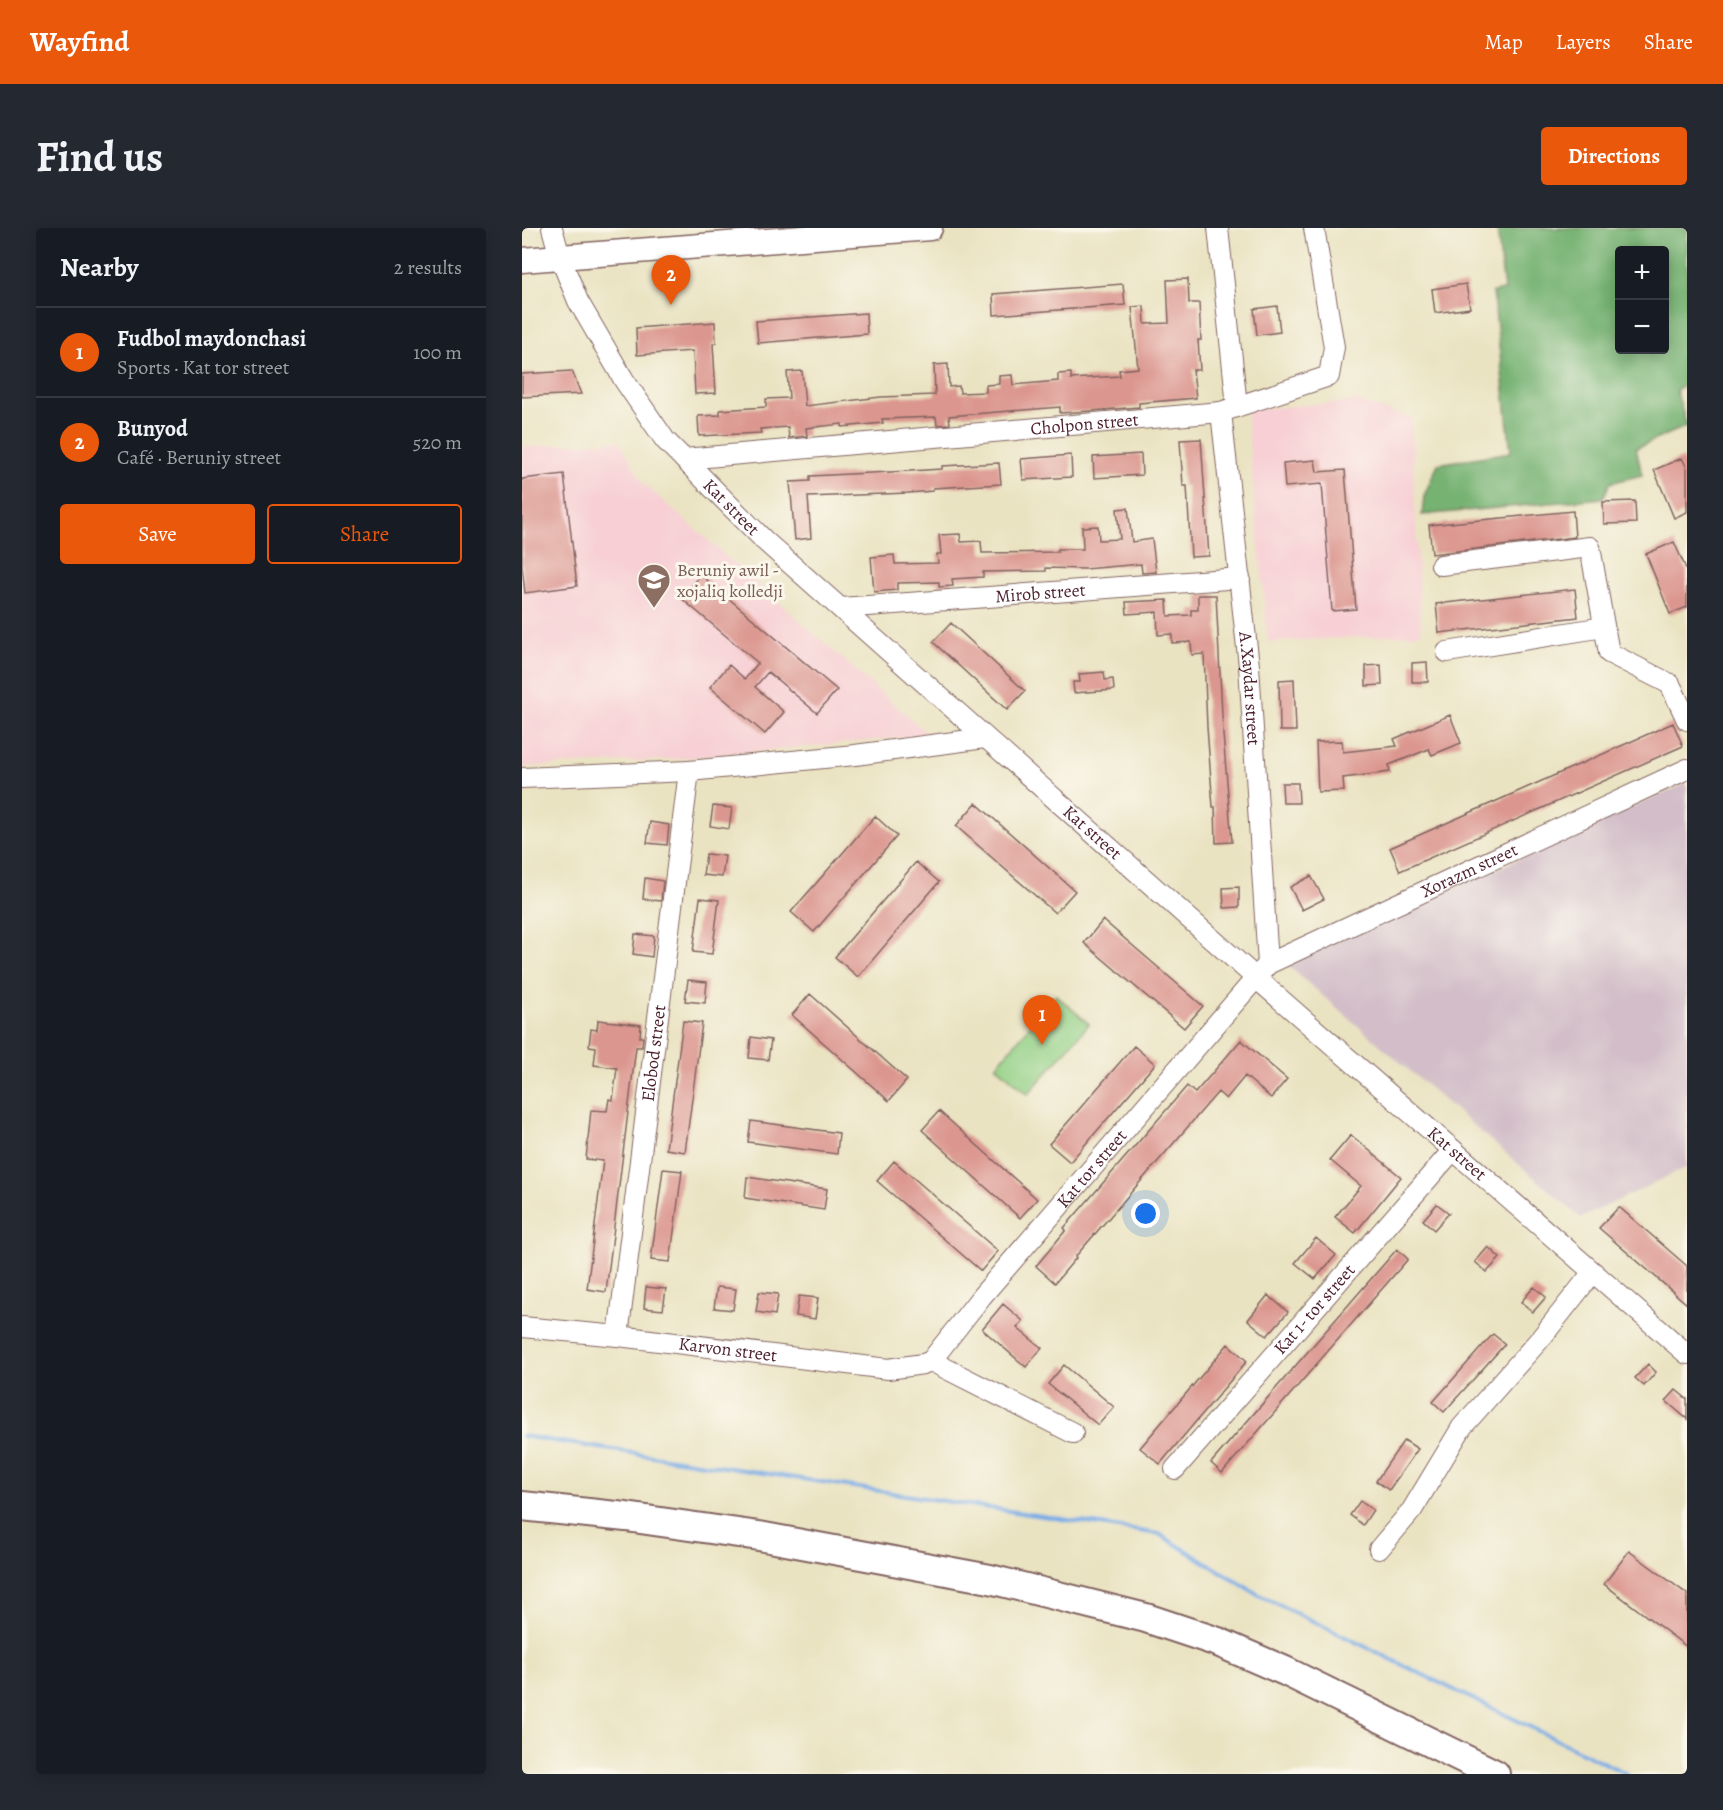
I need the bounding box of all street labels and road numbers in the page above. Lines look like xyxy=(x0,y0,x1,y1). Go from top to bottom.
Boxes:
street label: Cholpon street xyxy=(1030,407,1139,441)
street label: Kat street xyxy=(698,473,765,541)
street label: Mirob street xyxy=(994,578,1087,608)
street label: A.Xaydar street xyxy=(1233,629,1266,746)
street label: Kat street xyxy=(1058,800,1127,865)
street label: Xorazm street xyxy=(1417,838,1521,903)
street label: Elobod street xyxy=(636,1003,672,1103)
street label: Kat street xyxy=(1422,1121,1492,1186)
street label: Kat tor street xyxy=(1051,1124,1132,1213)
street label: Kat 1- tor street xyxy=(1268,1259,1360,1360)
street label: Karvon street xyxy=(677,1332,778,1367)

